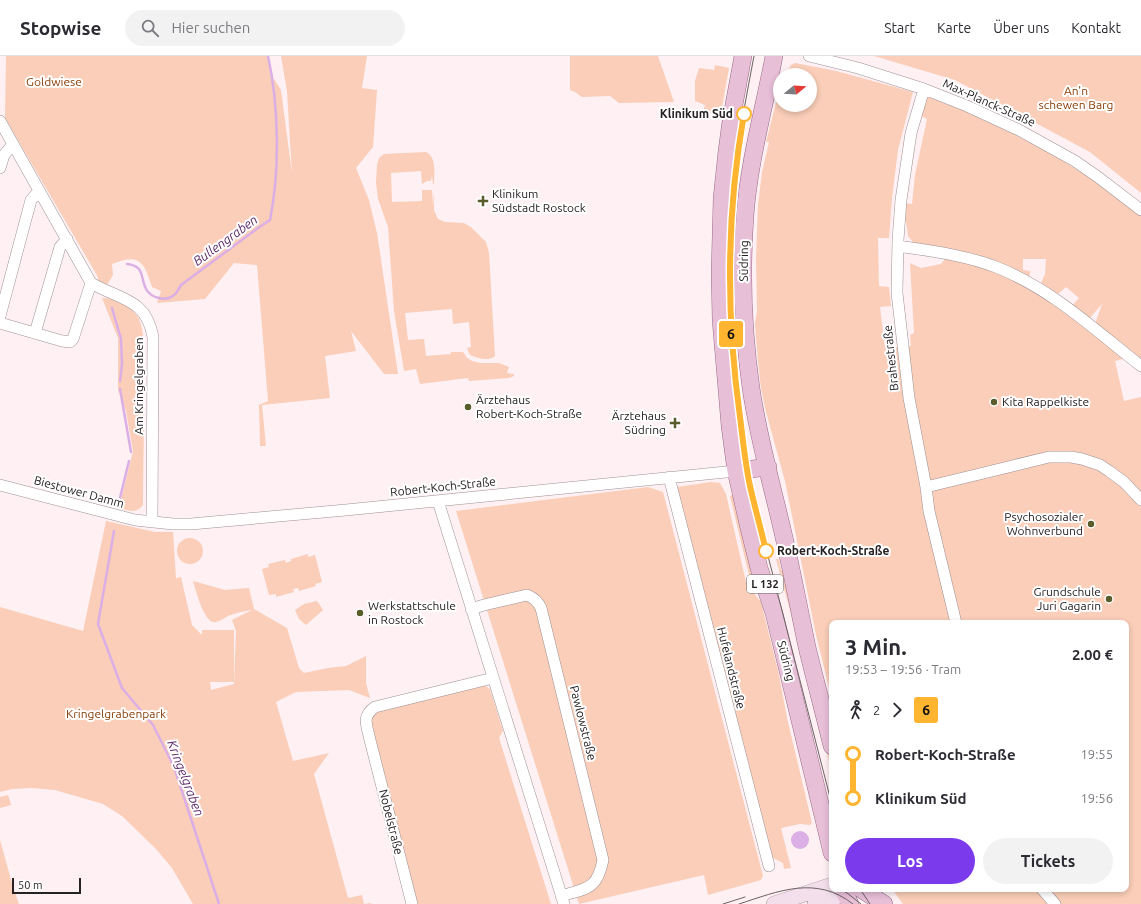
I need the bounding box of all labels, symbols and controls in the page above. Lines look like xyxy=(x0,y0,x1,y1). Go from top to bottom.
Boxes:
search box xyxy=(125,10,405,46)
text: Stopwise xyxy=(20,17,101,39)
icon: search xyxy=(139,17,161,39)
text: Hier suchen xyxy=(171,19,250,36)
text: Start xyxy=(884,20,915,36)
text: Karte xyxy=(937,20,971,36)
text: Über uns xyxy=(993,20,1049,36)
text: Kontakt xyxy=(1071,20,1121,36)
north arrow xyxy=(773,68,817,112)
map controls xyxy=(773,68,817,112)
park label: Goldwiese xyxy=(26,75,82,88)
street label: Max-Planck-Straße xyxy=(941,76,1037,129)
park label: An'n schewen Barg xyxy=(1038,84,1114,111)
marker: Klinikum Süd xyxy=(736,106,752,122)
place label: Klinikum Süd xyxy=(660,107,733,120)
place label: Klinikum Südstadt Rostock xyxy=(492,187,586,214)
marker: Klinikum Südstadt Rostock xyxy=(477,195,489,207)
water label: Bullengraben xyxy=(190,212,260,268)
street label: Südring xyxy=(737,240,750,282)
line badge: 6 xyxy=(718,321,744,347)
street label: Brahestraße xyxy=(881,324,900,392)
text: 6 xyxy=(727,326,735,342)
street label: Am Kringelgraben xyxy=(132,337,145,435)
place label: Ärztehaus Robert-Koch-Straße xyxy=(476,393,582,420)
place label: Kita Rappelkiste xyxy=(1002,395,1089,408)
marker: Kita Rappelkiste xyxy=(989,397,999,407)
marker: Ärztehaus Robert-Koch-Straße xyxy=(463,402,473,412)
place label: Ärztehaus Südring xyxy=(612,409,666,436)
marker: Ärztehaus Südring xyxy=(669,417,681,429)
street label: Biestower Damm xyxy=(33,473,126,510)
street label: Robert-Koch-Straße xyxy=(389,474,496,499)
place label: Psychosozialer Wohnverbund xyxy=(1004,510,1083,537)
marker: Psychosozialer Wohnverbund xyxy=(1086,519,1096,529)
marker: Robert-Koch-Straße xyxy=(758,543,774,559)
place label: Robert-Koch-Straße xyxy=(777,544,890,557)
road number: L 132 xyxy=(747,575,783,593)
place label: Grundschule Juri Gagarin xyxy=(1034,585,1101,612)
marker: Grundschule Juri Gagarin xyxy=(1104,594,1114,604)
place label: Werkstattschule in Rostock xyxy=(368,599,456,626)
marker: Werkstattschule in Rostock xyxy=(355,608,365,618)
street label: Hufelandstraße xyxy=(715,626,748,710)
text: 3 Min. xyxy=(845,634,907,659)
street label: Südring xyxy=(775,639,798,683)
text: 2.00 € xyxy=(1072,646,1113,663)
text: 19:53 – 19:56 · Tram xyxy=(845,662,961,676)
street label: Pawlowstraße xyxy=(568,684,599,762)
icon: walk xyxy=(845,699,867,721)
icon: forward xyxy=(886,699,908,721)
text: 6 xyxy=(922,702,930,718)
text: 2 xyxy=(873,703,880,717)
park label: Kringelgrabenpark xyxy=(66,707,166,720)
water label: Kringelgraben xyxy=(165,738,207,818)
text: Robert-Koch-Straße xyxy=(875,746,1016,763)
text: 19:55 xyxy=(1080,747,1113,761)
street label: Nobelstraße xyxy=(377,788,406,856)
text: Klinikum Süd xyxy=(875,790,966,807)
text: 19:56 xyxy=(1080,791,1113,805)
button: Los xyxy=(845,838,975,884)
button: Tickets xyxy=(983,838,1113,884)
scale bar xyxy=(12,876,81,895)
text: 50 m xyxy=(18,879,42,891)

